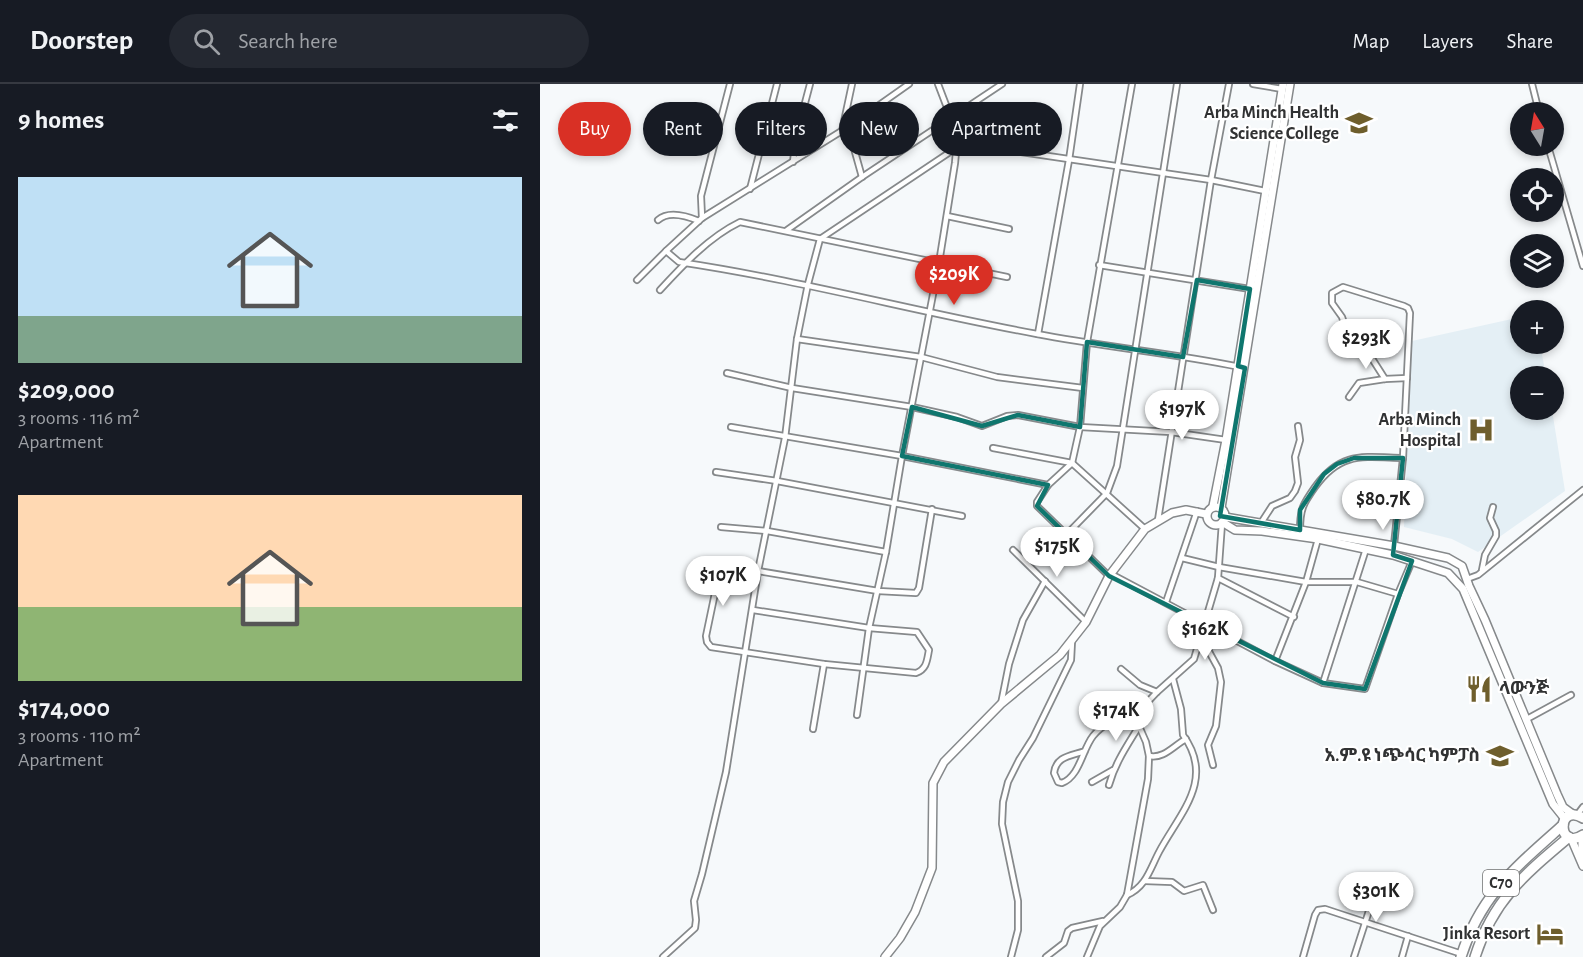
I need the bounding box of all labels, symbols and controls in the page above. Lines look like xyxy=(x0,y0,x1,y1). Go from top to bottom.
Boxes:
search box xyxy=(169,14,589,68)
icon: search xyxy=(190,25,223,58)
text: Doorstep xyxy=(30,27,133,55)
text: Search here xyxy=(238,30,338,52)
text: Map xyxy=(1353,31,1389,52)
text: Layers xyxy=(1422,31,1473,52)
text: Share xyxy=(1506,31,1553,52)
chip: Buy xyxy=(558,102,631,156)
chip: Rent xyxy=(643,102,723,156)
chip: Filters xyxy=(735,102,827,156)
chip: New xyxy=(839,102,919,156)
chip: Apartment xyxy=(931,102,1062,156)
north arrow xyxy=(1510,102,1564,156)
map controls xyxy=(1510,102,1564,420)
icon: filters xyxy=(489,104,522,137)
place label: Arba Minch Health Science College xyxy=(1204,104,1339,143)
text: 9 homes xyxy=(18,107,104,133)
school or university icon: Arba Minch Health Science College xyxy=(1344,108,1374,138)
button: locate xyxy=(1510,168,1564,222)
icon: home xyxy=(216,216,324,324)
button: layers xyxy=(1510,234,1564,288)
pin: $209K xyxy=(912,255,996,306)
text: $209K xyxy=(929,264,979,284)
button: + xyxy=(1510,300,1564,354)
pin: $293K xyxy=(1324,319,1408,370)
text: $293K xyxy=(1342,328,1390,348)
button: − xyxy=(1510,366,1564,420)
text: $209,000 xyxy=(18,377,115,403)
pin: $197K xyxy=(1140,390,1224,441)
text: $197K xyxy=(1159,399,1205,419)
text: 3 rooms · 116 m² xyxy=(18,408,139,428)
place label: Arba Minch Hospital xyxy=(1378,411,1461,450)
hospital icon: Arba Minch Hospital xyxy=(1466,415,1496,445)
text: Apartment xyxy=(18,432,103,452)
pin: $80.7K xyxy=(1334,480,1432,531)
text: $80.7K xyxy=(1356,489,1410,509)
pin: $175K xyxy=(1015,527,1099,578)
icon: home xyxy=(216,534,324,642)
text: $175K xyxy=(1034,536,1080,556)
pin: $107K xyxy=(681,556,765,607)
text: $107K xyxy=(700,565,746,585)
pin: $162K xyxy=(1163,610,1247,661)
text: $162K xyxy=(1182,619,1228,639)
restaurant icon: ላውንጅ xyxy=(1464,674,1494,704)
place label: ላውንጅ xyxy=(1499,678,1549,698)
pin: $174K xyxy=(1074,691,1158,742)
text: $174,000 xyxy=(18,695,110,721)
text: $174K xyxy=(1093,700,1139,720)
text: 3 rooms · 110 m² xyxy=(18,726,141,746)
school or university icon: አ.ም.ዩ ነጭሳር ካምፓስ xyxy=(1485,741,1515,771)
place label: አ.ም.ዩ ነጭሳር ካምፓስ xyxy=(1324,747,1480,765)
text: Apartment xyxy=(18,750,103,770)
road number: C70 xyxy=(1483,870,1519,896)
pin: $301K xyxy=(1334,872,1418,923)
text: $301K xyxy=(1353,881,1399,901)
hotel icon: Jinka Resort xyxy=(1535,919,1565,949)
place label: Jinka Resort xyxy=(1443,925,1530,943)

